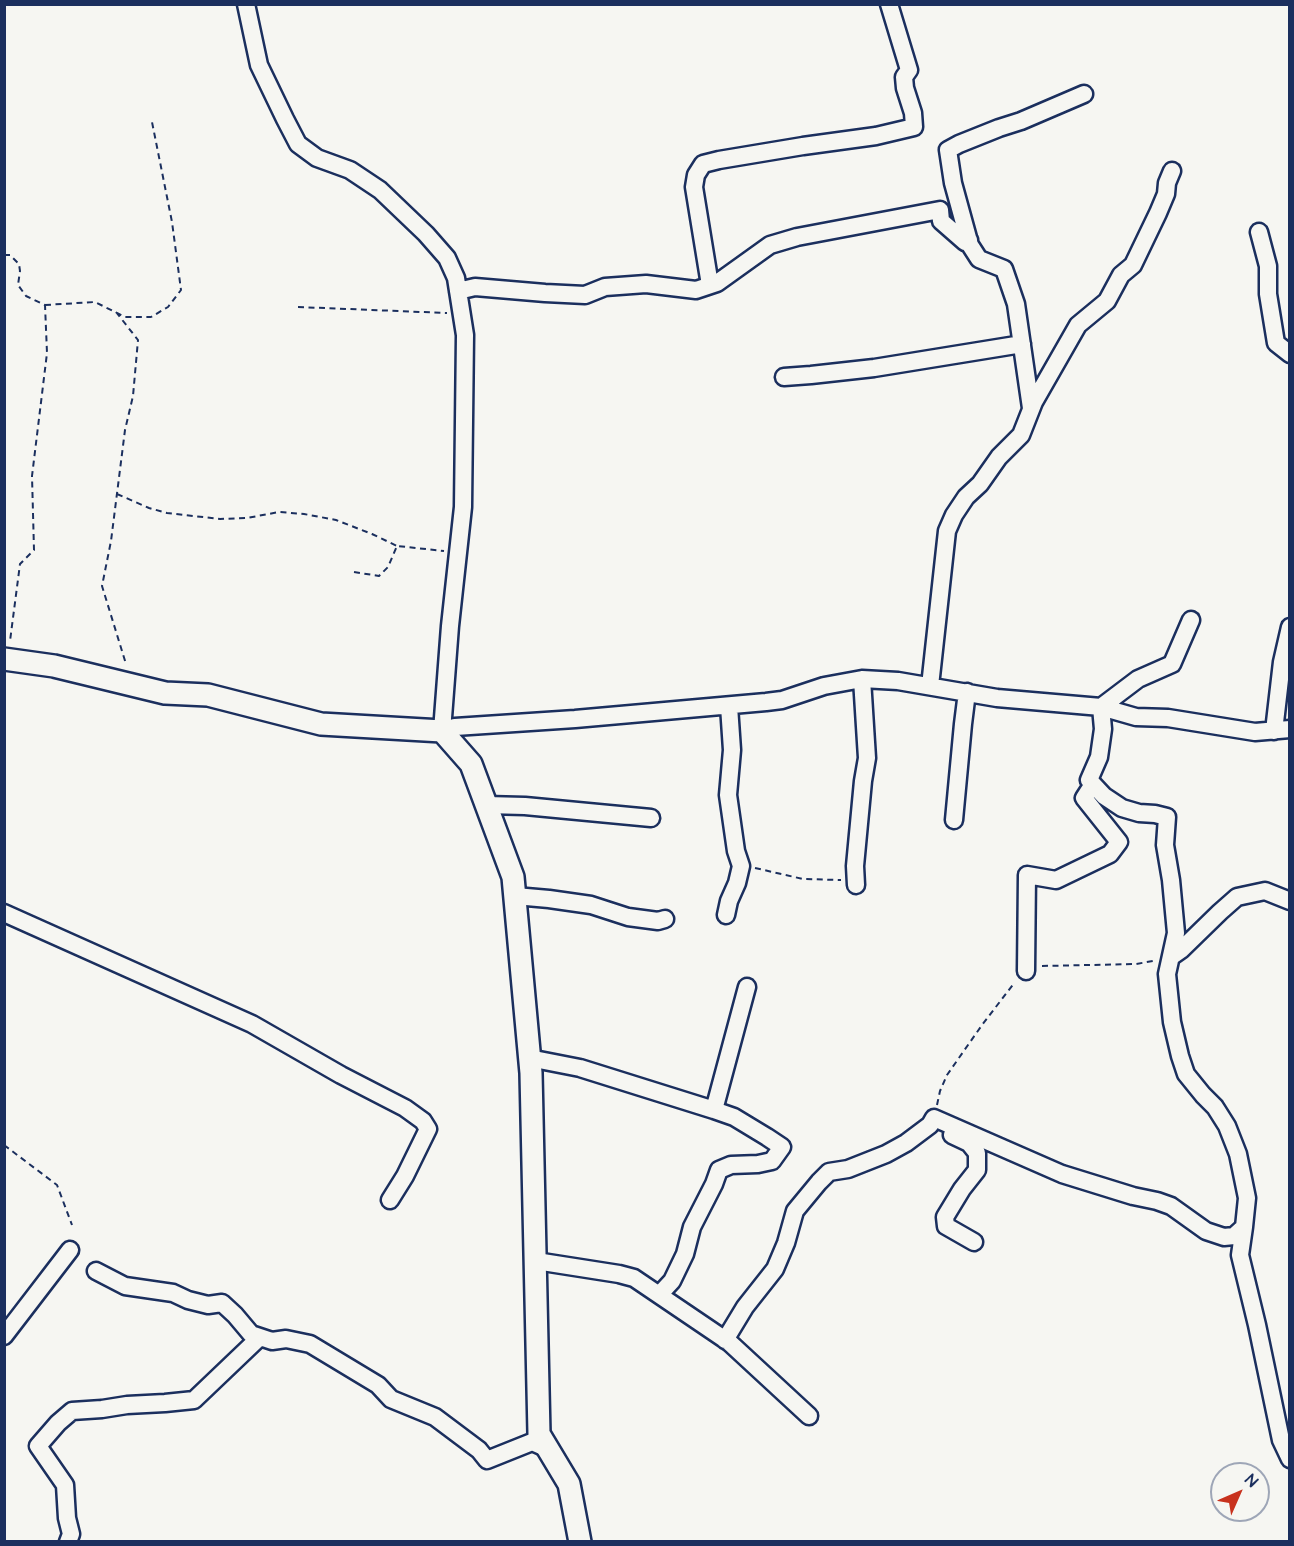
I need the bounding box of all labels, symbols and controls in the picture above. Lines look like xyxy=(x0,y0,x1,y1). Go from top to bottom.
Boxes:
north arrow xyxy=(1210,1462,1270,1522)
text: N xyxy=(1240,1469,1263,1492)

